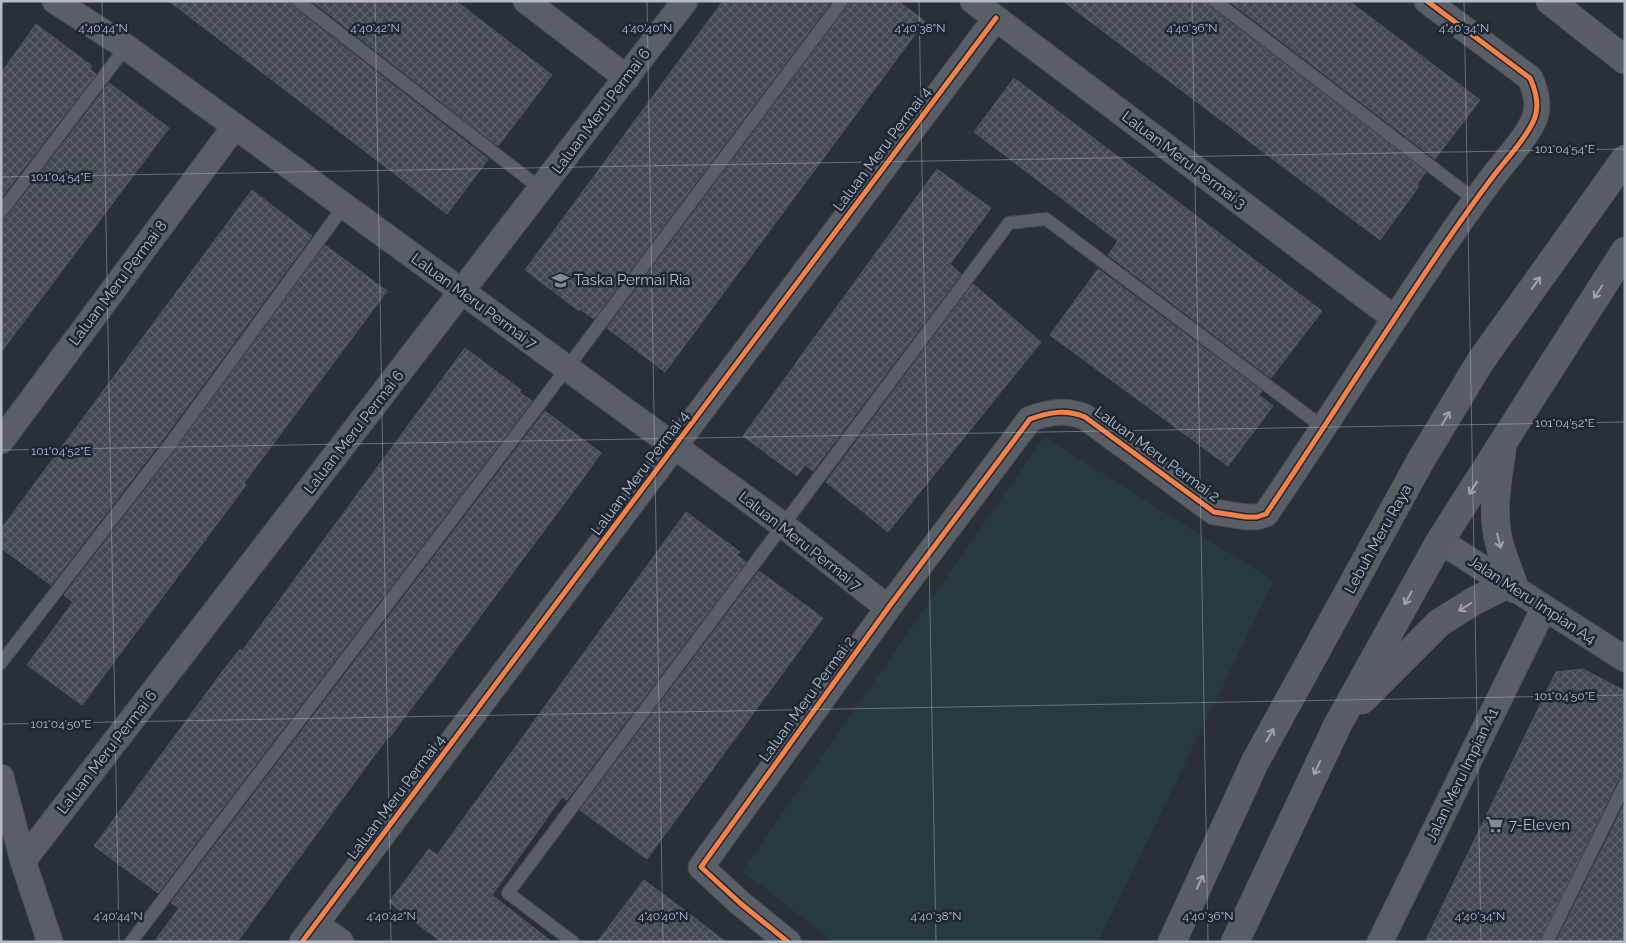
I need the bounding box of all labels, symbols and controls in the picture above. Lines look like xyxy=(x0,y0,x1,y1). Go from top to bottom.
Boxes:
text: 4°40'44"N xyxy=(78,21,128,35)
text: 4°40'42"N xyxy=(350,21,400,35)
text: 4°40'40"N xyxy=(622,21,672,35)
text: 4°40'38"N xyxy=(895,21,946,35)
text: 4°40'36"N xyxy=(1166,21,1218,35)
text: 4°40'34"N xyxy=(1439,21,1489,35)
street label: Laluan Meru Permai 6 xyxy=(548,45,654,177)
street label: Laluan Meru Permai 4 xyxy=(829,83,935,215)
street label: Laluan Meru Permai 3 xyxy=(1118,107,1250,213)
text: 101°04'54"E xyxy=(1535,142,1595,156)
text: 101°04'54"E xyxy=(31,170,91,184)
street label: Laluan Meru Permai 8 xyxy=(65,217,171,349)
street label: Laluan Meru Permai 7 xyxy=(408,249,540,353)
school or university icon: Taska Permai Ria xyxy=(550,270,570,290)
place label: Taska Permai Ria xyxy=(574,271,690,289)
one-way arrow xyxy=(1531,277,1542,290)
one-way arrow xyxy=(1593,285,1603,299)
street label: Laluan Meru Permai 6 xyxy=(300,367,408,497)
street label: Laluan Meru Permai 2 xyxy=(1091,402,1223,506)
street label: Laluan Meru Permai 4 xyxy=(587,407,693,539)
one-way arrow xyxy=(1442,411,1452,425)
text: 101°04'52"E xyxy=(1535,416,1595,430)
text: 101°04'52"E xyxy=(31,444,91,458)
street label: Lebuh Meru Raya xyxy=(1341,481,1415,597)
one-way arrow xyxy=(1468,481,1478,495)
street label: Laluan Meru Permai 7 xyxy=(735,487,865,595)
one-way arrow xyxy=(1495,532,1504,548)
street label: Jalan Meru Impian A4 xyxy=(1465,552,1599,648)
one-way arrow xyxy=(1403,591,1413,606)
one-way arrow xyxy=(1458,602,1472,612)
street label: Laluan Meru Permai 2 xyxy=(755,633,859,765)
street label: Laluan Meru Permai 6 xyxy=(53,687,161,817)
text: 101°04'50"E xyxy=(1535,689,1595,703)
street label: Jalan Meru Impian A1 xyxy=(1422,705,1503,845)
text: 101°04'50"E xyxy=(31,717,91,731)
one-way arrow xyxy=(1265,728,1275,743)
street label: Laluan Meru Permai 4 xyxy=(343,731,449,863)
one-way arrow xyxy=(1312,760,1321,775)
supermarket icon: 7-Eleven xyxy=(1485,815,1505,835)
place label: 7-Eleven xyxy=(1509,816,1570,834)
one-way arrow xyxy=(1196,875,1205,890)
text: 4°40'44"N xyxy=(93,909,143,923)
text: 4°40'42"N xyxy=(366,909,416,923)
text: 4°40'40"N xyxy=(638,909,688,923)
text: 4°40'38"N xyxy=(911,909,962,923)
text: 4°40'36"N xyxy=(1182,909,1234,923)
text: 4°40'34"N xyxy=(1455,909,1505,923)

